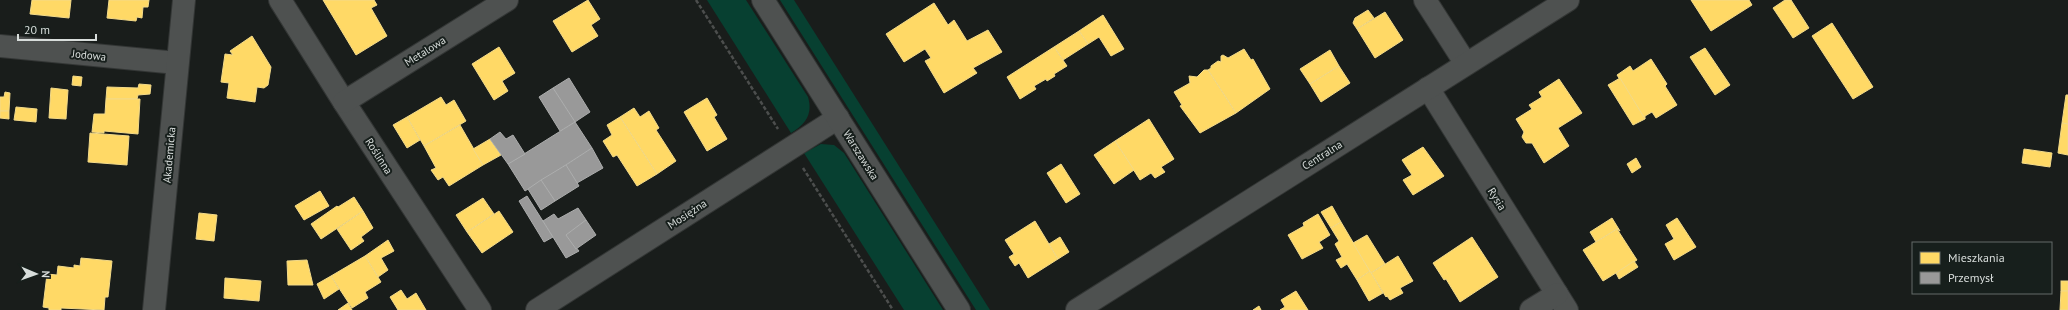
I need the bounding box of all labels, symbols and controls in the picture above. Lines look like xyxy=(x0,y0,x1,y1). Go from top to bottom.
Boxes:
scale bar xyxy=(18,16,96,42)
text: 20 m xyxy=(24,22,50,37)
street label: Metalowa xyxy=(402,33,448,69)
street label: Jodowa xyxy=(70,46,107,64)
street label: Akademicka xyxy=(160,126,178,184)
street label: Warszawska xyxy=(840,127,882,183)
street label: Roślinna xyxy=(362,135,396,177)
street label: Centralna xyxy=(1299,137,1345,173)
street label: Rysia xyxy=(1485,185,1509,213)
street label: Mosiężna xyxy=(665,196,709,232)
legend xyxy=(1912,242,2052,294)
text: Mieszkania xyxy=(1948,250,2005,265)
north arrow xyxy=(16,254,56,294)
text: N xyxy=(39,270,53,278)
text: Przemysł xyxy=(1948,270,1994,285)

